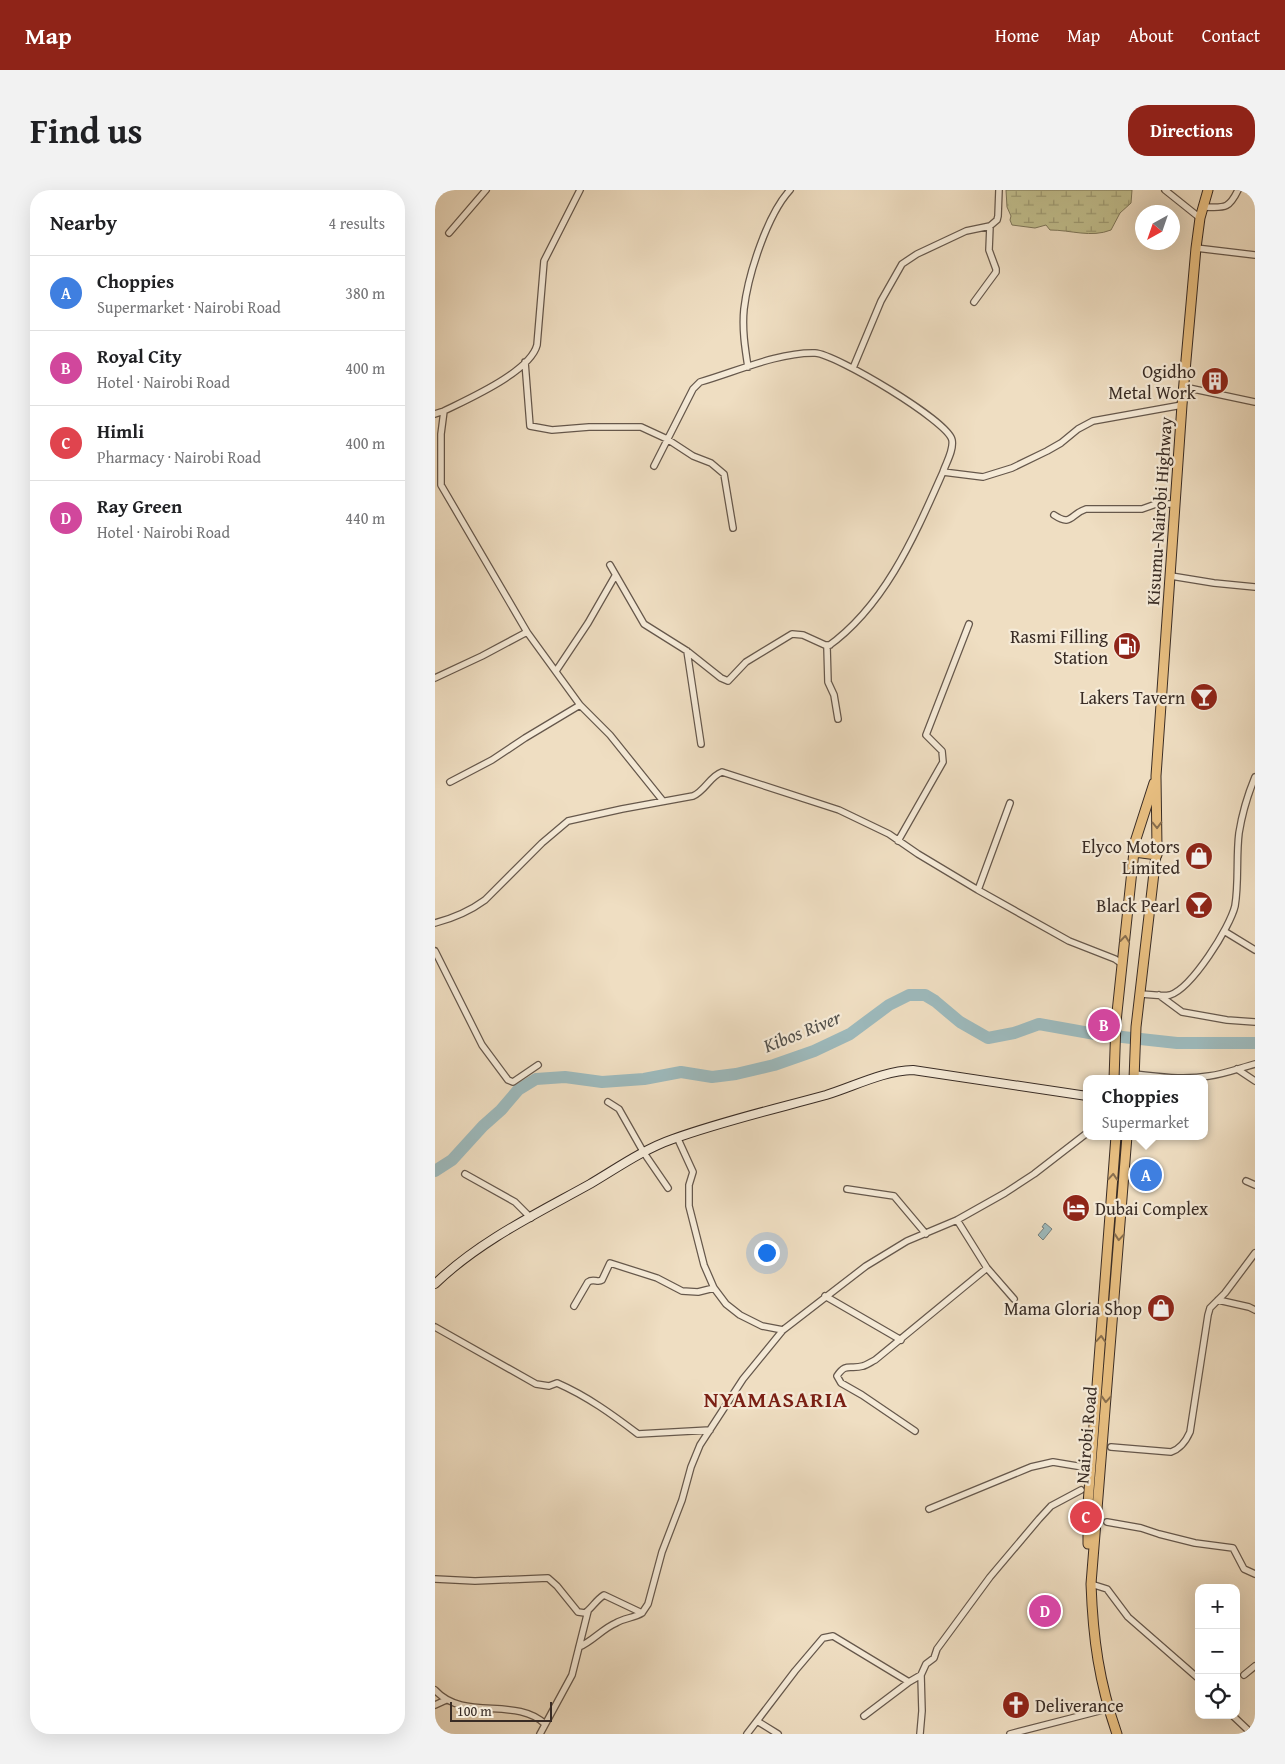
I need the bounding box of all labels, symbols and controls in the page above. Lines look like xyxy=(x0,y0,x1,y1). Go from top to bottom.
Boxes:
text: Map xyxy=(25,18,72,53)
text: Home xyxy=(995,22,1039,49)
text: Map xyxy=(1067,22,1100,49)
text: About xyxy=(1128,22,1174,49)
text: Contact xyxy=(1202,22,1260,49)
text: Find us xyxy=(30,105,143,156)
button: Directions xyxy=(1128,105,1255,156)
north arrow xyxy=(1135,205,1180,250)
text: Nearby xyxy=(50,207,117,238)
text: 4 results xyxy=(328,211,385,235)
text: Choppies xyxy=(97,267,174,295)
text: A xyxy=(61,281,71,305)
text: 380 m xyxy=(345,281,385,305)
text: Supermarket · Nairobi Road xyxy=(97,295,281,319)
text: Royal City xyxy=(97,342,182,370)
text: B xyxy=(61,356,71,380)
text: 400 m xyxy=(345,356,385,380)
place label: Ogidho Metal Work xyxy=(1109,358,1197,406)
building icon: Ogidho Metal Work xyxy=(1200,366,1230,396)
text: Hotel · Nairobi Road xyxy=(97,370,230,394)
street label: Kisumu-Nairobi Highway xyxy=(1139,416,1179,606)
text: Himli xyxy=(97,417,144,445)
text: C xyxy=(61,431,71,455)
text: 400 m xyxy=(345,431,385,455)
text: Pharmacy · Nairobi Road xyxy=(97,445,261,469)
text: Ray Green xyxy=(97,492,182,520)
text: D xyxy=(61,506,71,530)
text: 440 m xyxy=(345,506,385,530)
text: Hotel · Nairobi Road xyxy=(97,520,230,544)
place label: Rasmi Filling Station xyxy=(1010,623,1108,671)
fuel station icon: Rasmi Filling Station xyxy=(1112,631,1142,661)
bar icon: Lakers Tavern xyxy=(1189,682,1219,712)
place label: Lakers Tavern xyxy=(1080,684,1185,711)
one-way arrow xyxy=(1152,822,1162,829)
place label: Elyco Motors Limited xyxy=(1082,833,1180,881)
shop icon: Elyco Motors Limited xyxy=(1184,841,1214,871)
bar icon: Black Pearl xyxy=(1184,890,1214,920)
place label: Black Pearl xyxy=(1096,892,1180,919)
one-way arrow xyxy=(1119,934,1130,942)
water label: Kibos River xyxy=(758,1002,846,1060)
pin: B xyxy=(1088,1006,1120,1044)
popup xyxy=(1083,1075,1208,1140)
text: Choppies xyxy=(1102,1082,1179,1110)
text: Supermarket xyxy=(1102,1110,1189,1134)
pin: A xyxy=(1130,1156,1162,1194)
one-way arrow xyxy=(1107,1172,1118,1180)
hotel icon: Dubai Complex xyxy=(1061,1193,1091,1223)
place label: Dubai Complex xyxy=(1095,1195,1209,1222)
one-way arrow xyxy=(1114,1233,1125,1241)
your location xyxy=(754,1240,780,1266)
shop icon: Mama Gloria Shop xyxy=(1146,1293,1176,1323)
place label: Mama Gloria Shop xyxy=(1004,1295,1142,1322)
one-way arrow xyxy=(1095,1334,1106,1342)
district label: NYAMASARIA xyxy=(704,1383,848,1415)
street label: Nairobi Road xyxy=(1068,1385,1104,1485)
one-way arrow xyxy=(1100,1395,1111,1403)
pin: C xyxy=(1070,1498,1102,1536)
map controls xyxy=(1195,1584,1240,1719)
button: + xyxy=(1195,1584,1240,1629)
pin: D xyxy=(1029,1592,1061,1630)
button: − xyxy=(1195,1629,1240,1674)
button: locate xyxy=(1195,1674,1240,1719)
church icon: Deliverance xyxy=(1001,1690,1031,1720)
place label: Deliverance xyxy=(1035,1692,1124,1719)
scale bar xyxy=(450,1699,553,1722)
text: 100 m xyxy=(457,1701,492,1721)

